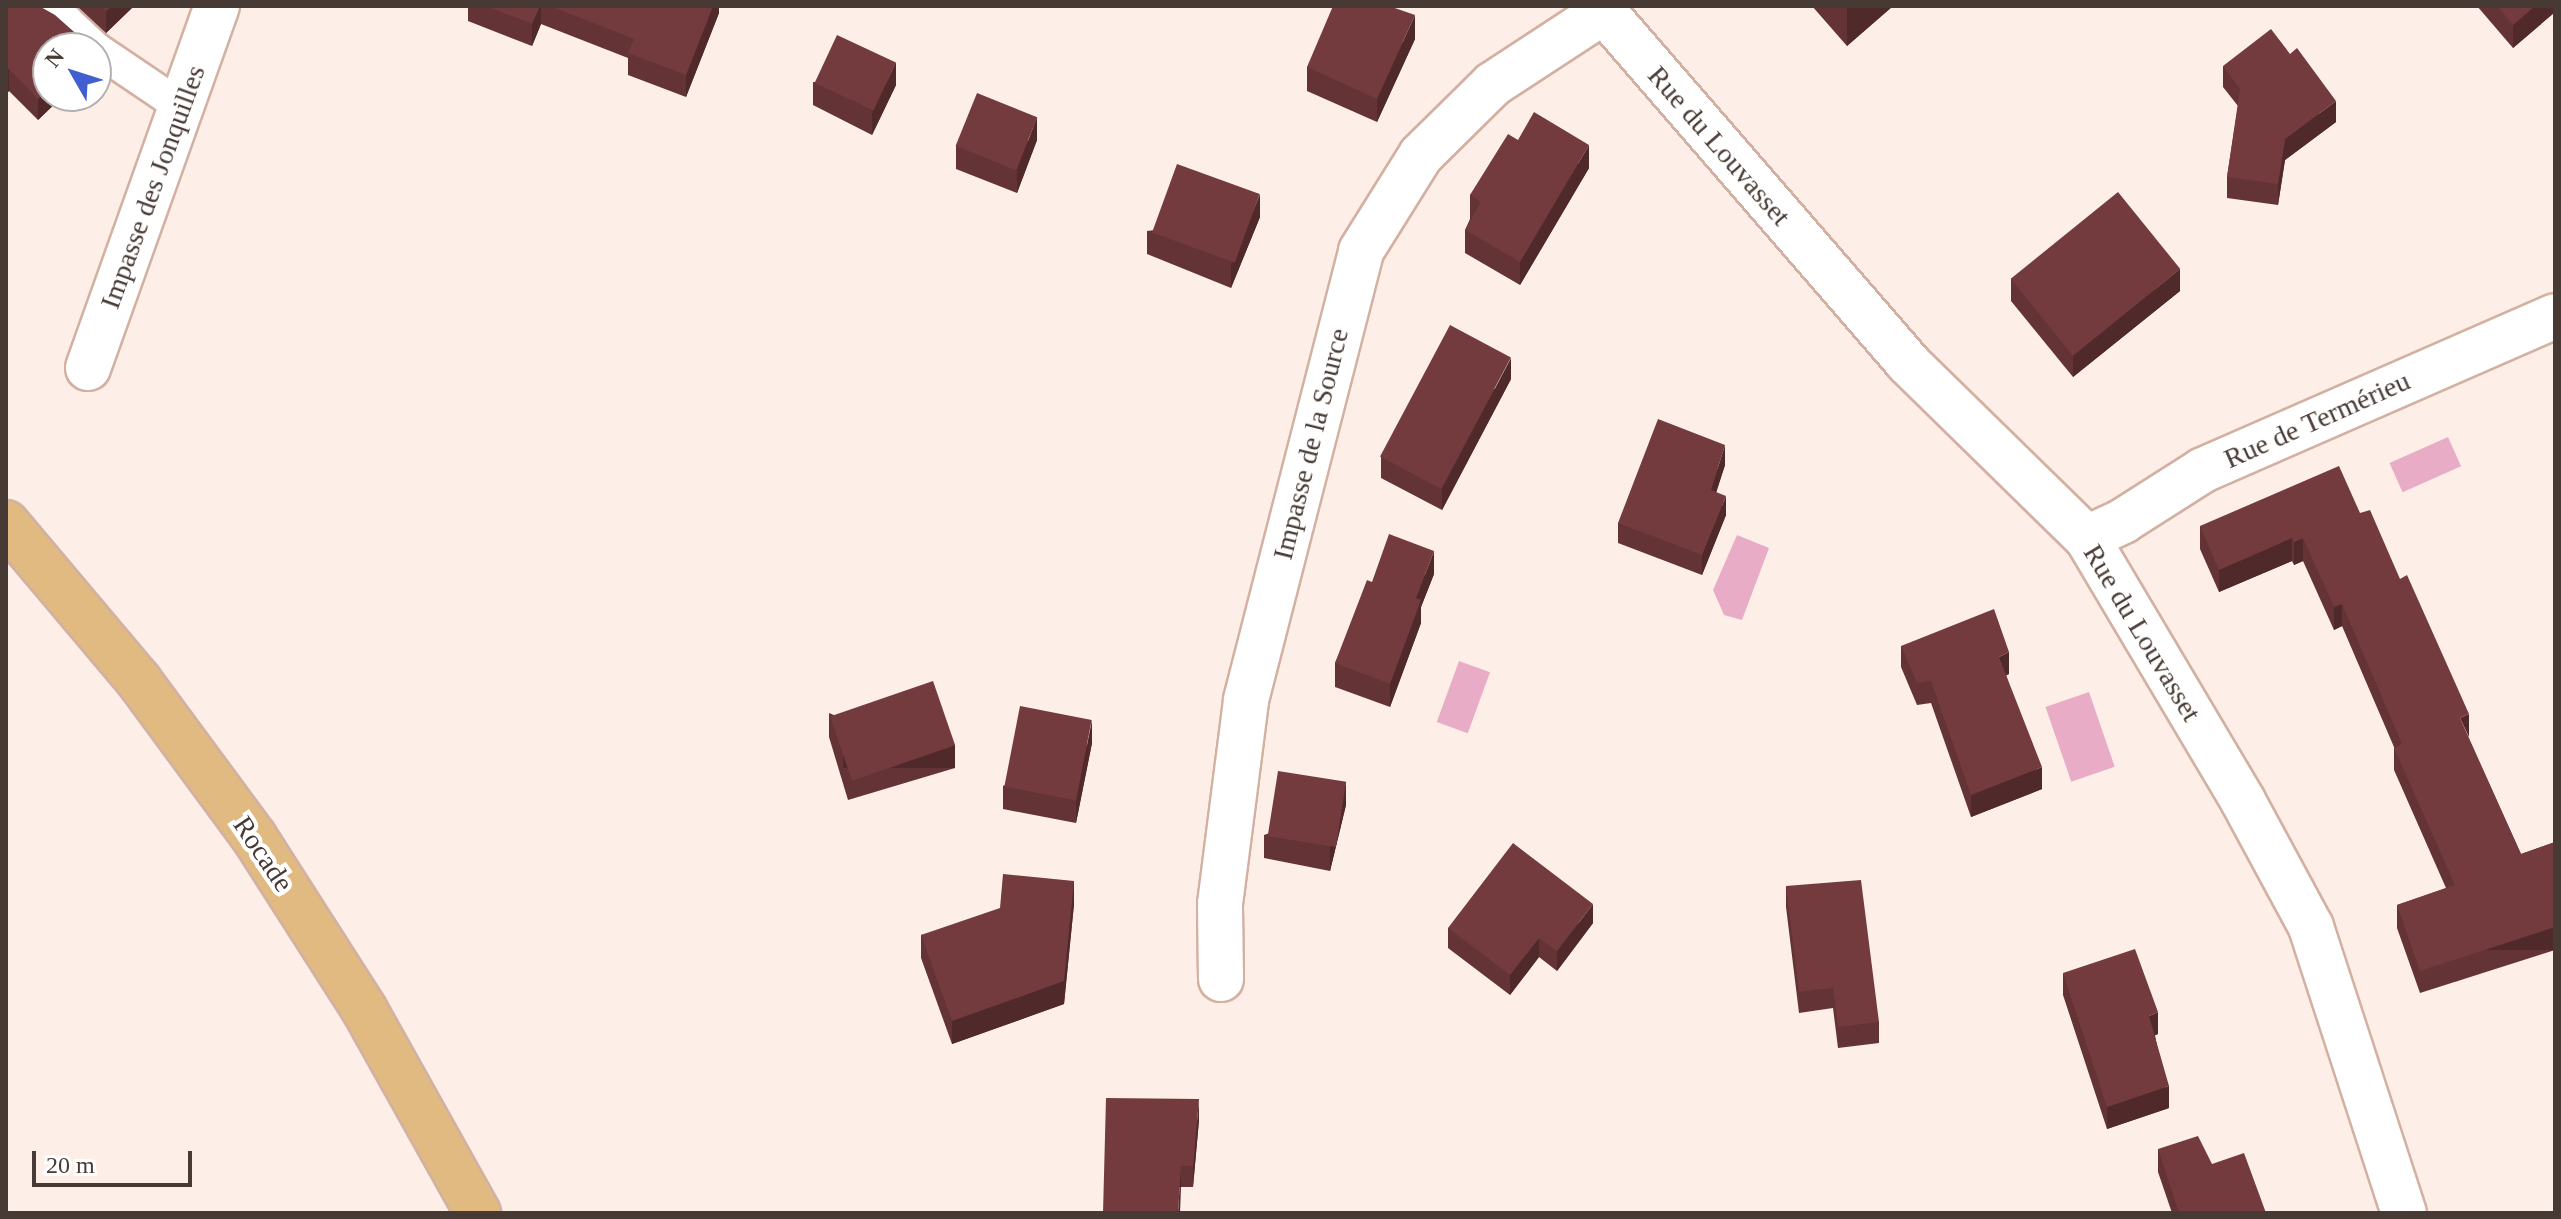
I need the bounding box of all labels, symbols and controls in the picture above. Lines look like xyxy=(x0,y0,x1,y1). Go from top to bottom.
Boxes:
north arrow xyxy=(32,32,112,112)
text: N xyxy=(40,44,69,72)
street label: Rue du Louvasset xyxy=(1641,59,1797,233)
street label: Impasse des Jonquilles xyxy=(93,61,213,313)
street label: Impasse de la Source xyxy=(1266,325,1356,563)
street label: Rue de Termérieu xyxy=(2219,364,2415,476)
street label: Rue du Louvasset xyxy=(2076,538,2208,728)
street label: Rocade xyxy=(226,810,300,898)
scale bar xyxy=(36,1135,196,1185)
text: 20 m xyxy=(46,1152,95,1178)

